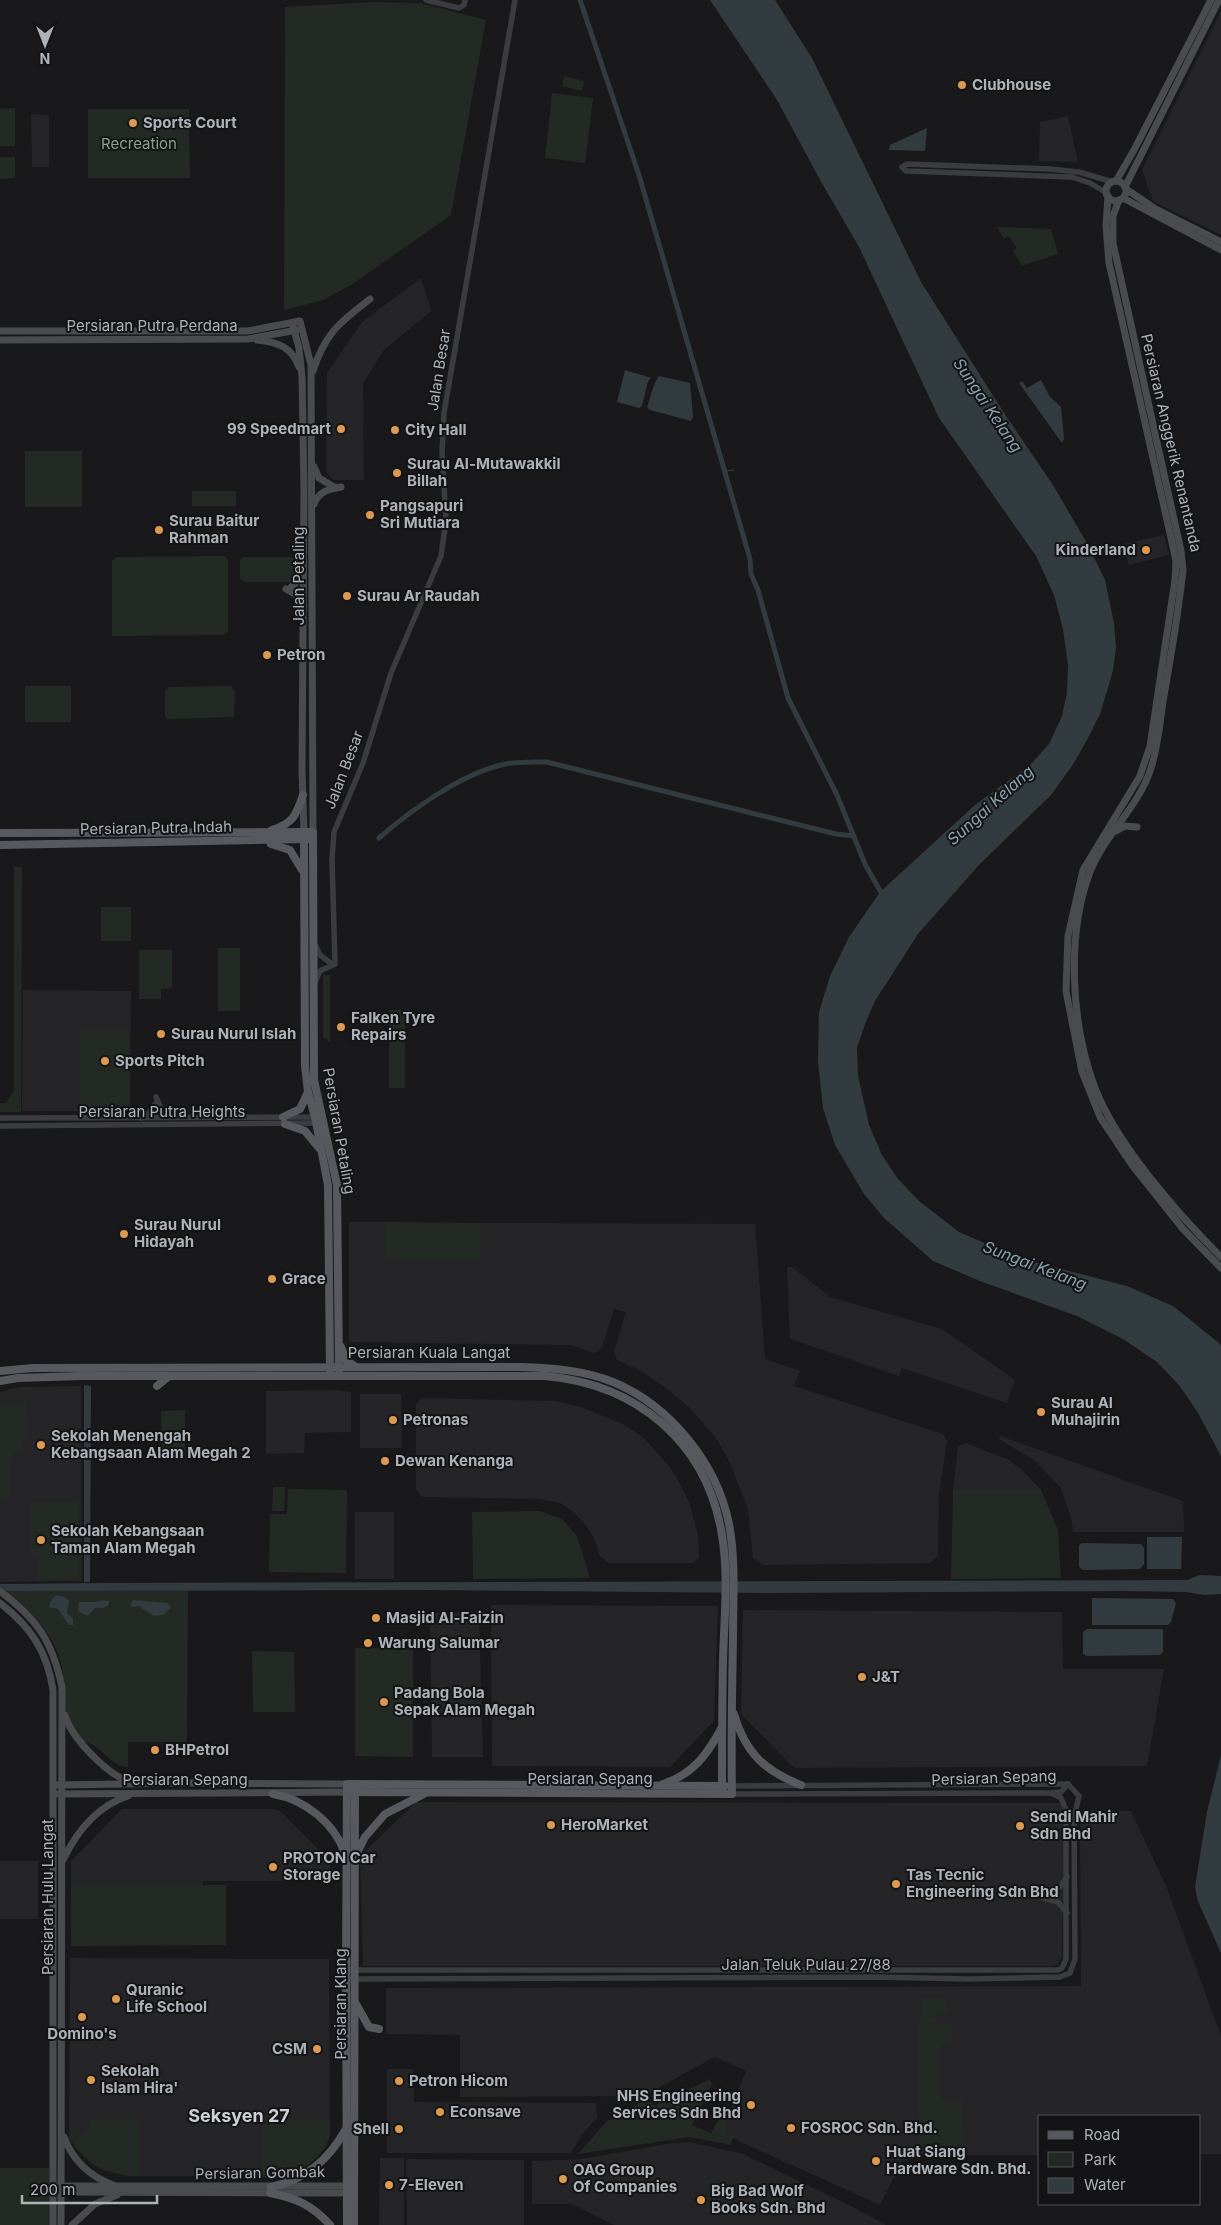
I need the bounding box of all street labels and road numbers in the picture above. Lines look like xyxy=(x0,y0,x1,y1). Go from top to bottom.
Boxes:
street label: Persiaran Putra Perdana xyxy=(66,316,238,335)
street label: Jalan Besar xyxy=(423,327,454,412)
street label: Persiaran Anggerik Renantanda xyxy=(1137,332,1206,554)
street label: Jalan Petaling xyxy=(289,526,308,626)
street label: Jalan Besar xyxy=(320,727,367,812)
street label: Persiaran Putra Indah xyxy=(80,817,232,838)
street label: Persiaran Petaling xyxy=(319,1066,360,1196)
street label: Persiaran Putra Heights xyxy=(79,1102,246,1121)
street label: Persiaran Kuala Langat xyxy=(348,1343,510,1362)
street label: Persiaran Sepang xyxy=(931,1766,1057,1789)
street label: Persiaran Sepang xyxy=(527,1769,653,1788)
street label: Persiaran Sepang xyxy=(122,1770,248,1789)
street label: Persiaran Hulu Langat xyxy=(38,1819,57,1975)
street label: Persiaran Klang xyxy=(331,1948,350,2060)
street label: Jalan Teluk Pulau 27/88 xyxy=(721,1955,891,1974)
street label: Persiaran Gombak xyxy=(195,2162,326,2183)

